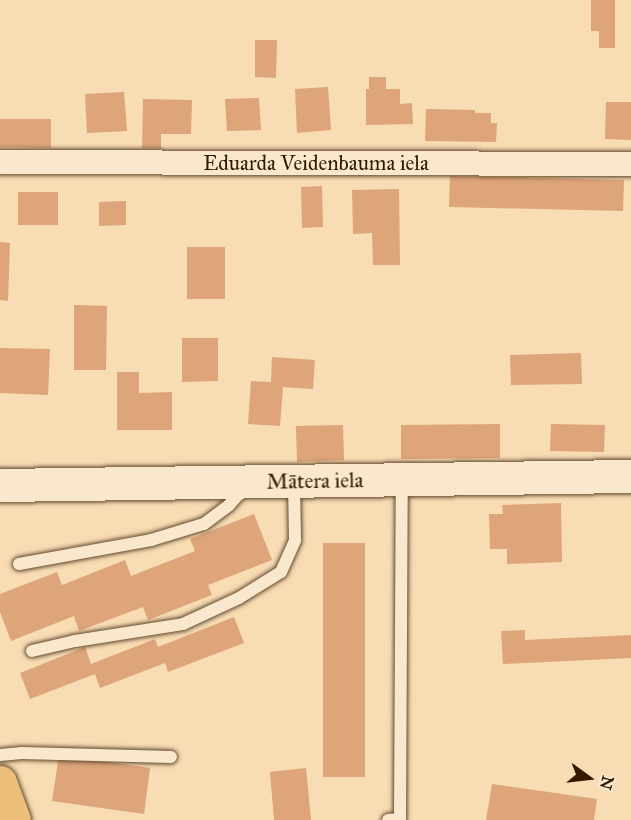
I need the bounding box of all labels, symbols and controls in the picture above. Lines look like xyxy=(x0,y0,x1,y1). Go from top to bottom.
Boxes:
street label: Eduarda Veidenbauma iela xyxy=(203,150,429,176)
street label: Mātera iela xyxy=(266,468,364,494)
north arrow xyxy=(559,748,619,808)
text: N xyxy=(596,774,618,792)

